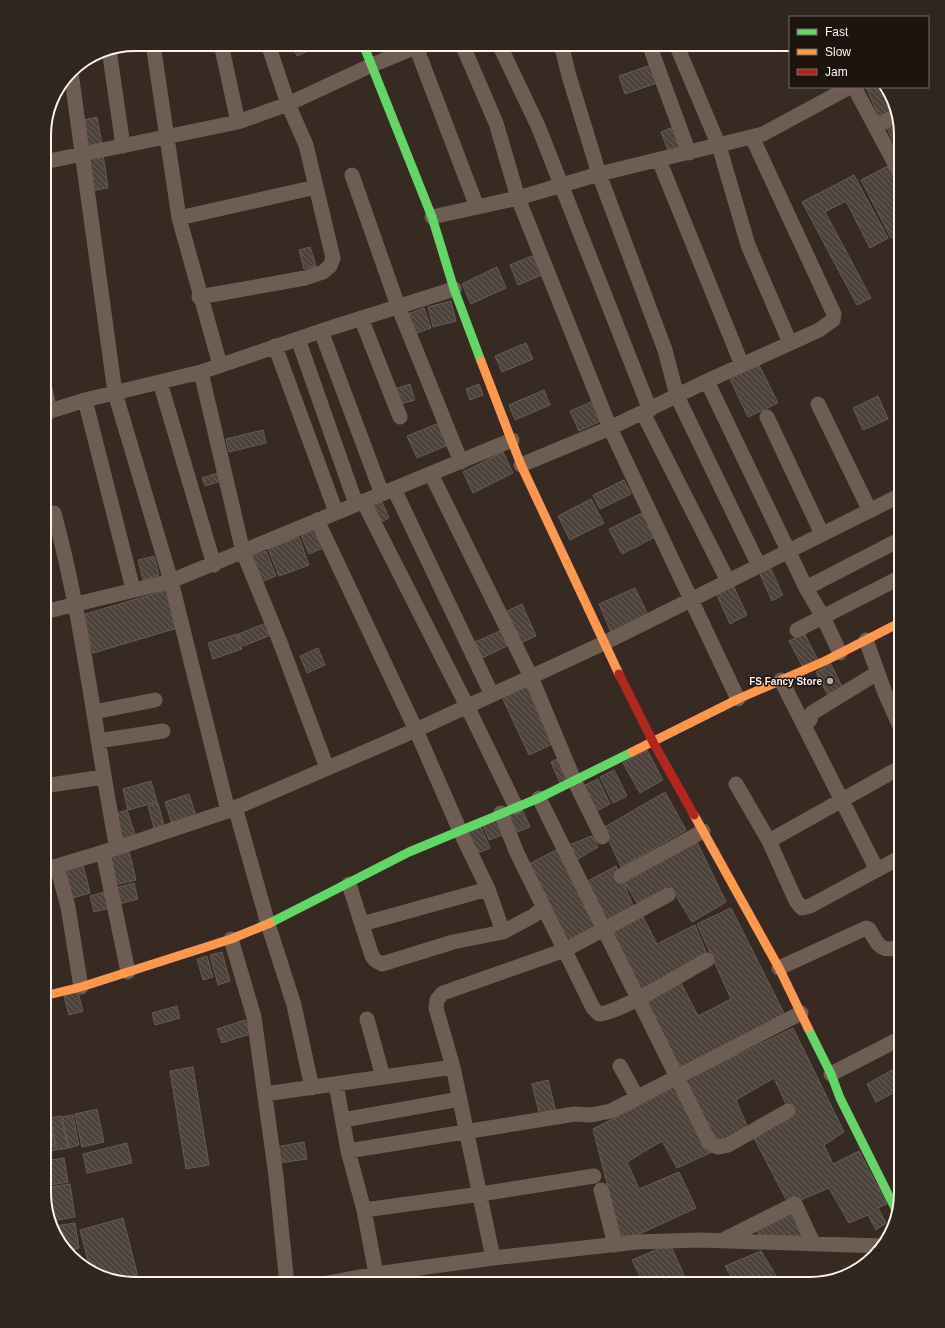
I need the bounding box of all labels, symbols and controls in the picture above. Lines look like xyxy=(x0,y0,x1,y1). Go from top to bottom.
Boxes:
legend xyxy=(789,16,929,88)
text: Fast xyxy=(825,25,849,39)
text: Slow xyxy=(825,45,851,59)
text: Jam xyxy=(825,65,848,79)
place label: FS Fancy Store xyxy=(749,676,822,687)
marker: FS Fancy Store xyxy=(825,676,835,686)

